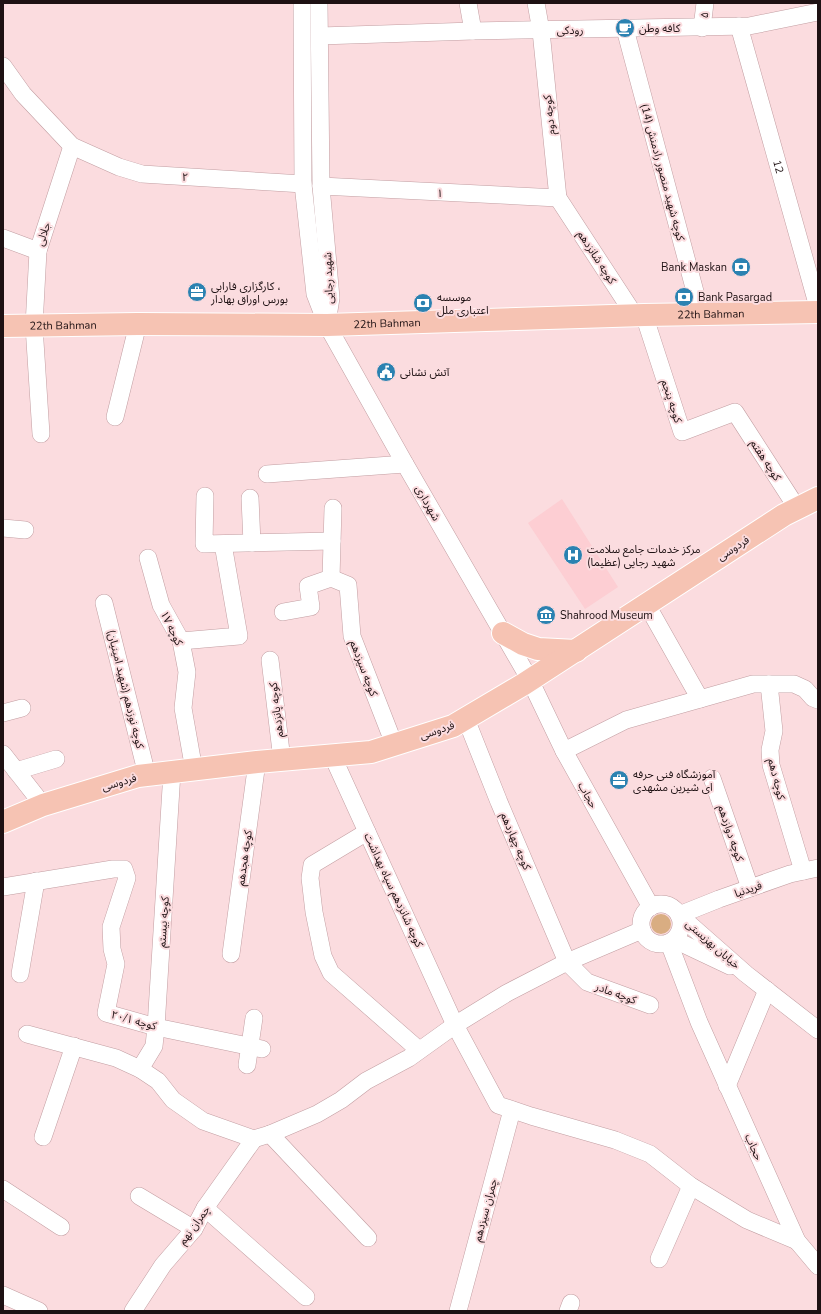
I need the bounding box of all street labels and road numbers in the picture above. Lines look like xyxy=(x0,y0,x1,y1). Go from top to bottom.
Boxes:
street label: ۵ xyxy=(697,11,712,19)
street label: رودکی xyxy=(556,23,584,38)
street label: کوچه دوم xyxy=(540,94,559,136)
street label: کوچه شهید منصور رادمنش (14) xyxy=(637,102,688,243)
street label: 12 xyxy=(769,158,787,175)
street label: ۲ xyxy=(181,170,189,185)
street label: ۱ xyxy=(436,186,444,201)
street label: جلالی xyxy=(33,220,54,248)
street label: کوچه شانزدهم xyxy=(573,228,620,288)
street label: شهید رجایی xyxy=(320,252,337,304)
street label: 22th Bahman xyxy=(677,306,745,322)
street label: 22th Bahman xyxy=(353,315,421,332)
street label: 22th Bahman xyxy=(29,318,97,334)
street label: کوچه پنجم xyxy=(657,378,686,425)
street label: کوچه هفتم xyxy=(746,437,785,485)
street label: شهرداری xyxy=(411,483,444,524)
street label: فردوسی xyxy=(714,532,752,564)
street label: ۱۷ کوچه xyxy=(157,608,187,649)
street label: کوچه نوزدهم (شهید امینیان) xyxy=(103,628,148,751)
street label: کوچه سیزدهم xyxy=(345,638,381,699)
street label: کوچه پانزدهم xyxy=(266,681,288,738)
street label: فردوسی xyxy=(418,718,457,743)
street label: کوچه دهم xyxy=(763,757,789,802)
street label: فردوسی xyxy=(100,770,139,795)
street label: حجاب xyxy=(574,780,601,811)
street label: کوچه دوازدهم xyxy=(713,803,747,864)
street label: کوچه چهاردهم xyxy=(496,810,535,873)
street label: کوچه هجدهم xyxy=(233,829,257,887)
street label: کوچه شانزدهم سپاه بهداشت xyxy=(360,831,427,951)
street label: فریدنیا xyxy=(732,878,764,901)
street label: کوچه بیستم xyxy=(154,896,174,948)
street label: خیابان بهزیستی xyxy=(682,917,744,973)
street label: کوچه مادر xyxy=(592,979,639,1008)
street label: کوچه ۲۰/۱ xyxy=(110,1007,159,1034)
street label: حجاب xyxy=(741,1132,766,1163)
street label: چمران سیزدهم xyxy=(470,1177,502,1243)
street label: چمران نهم xyxy=(175,1202,215,1248)

